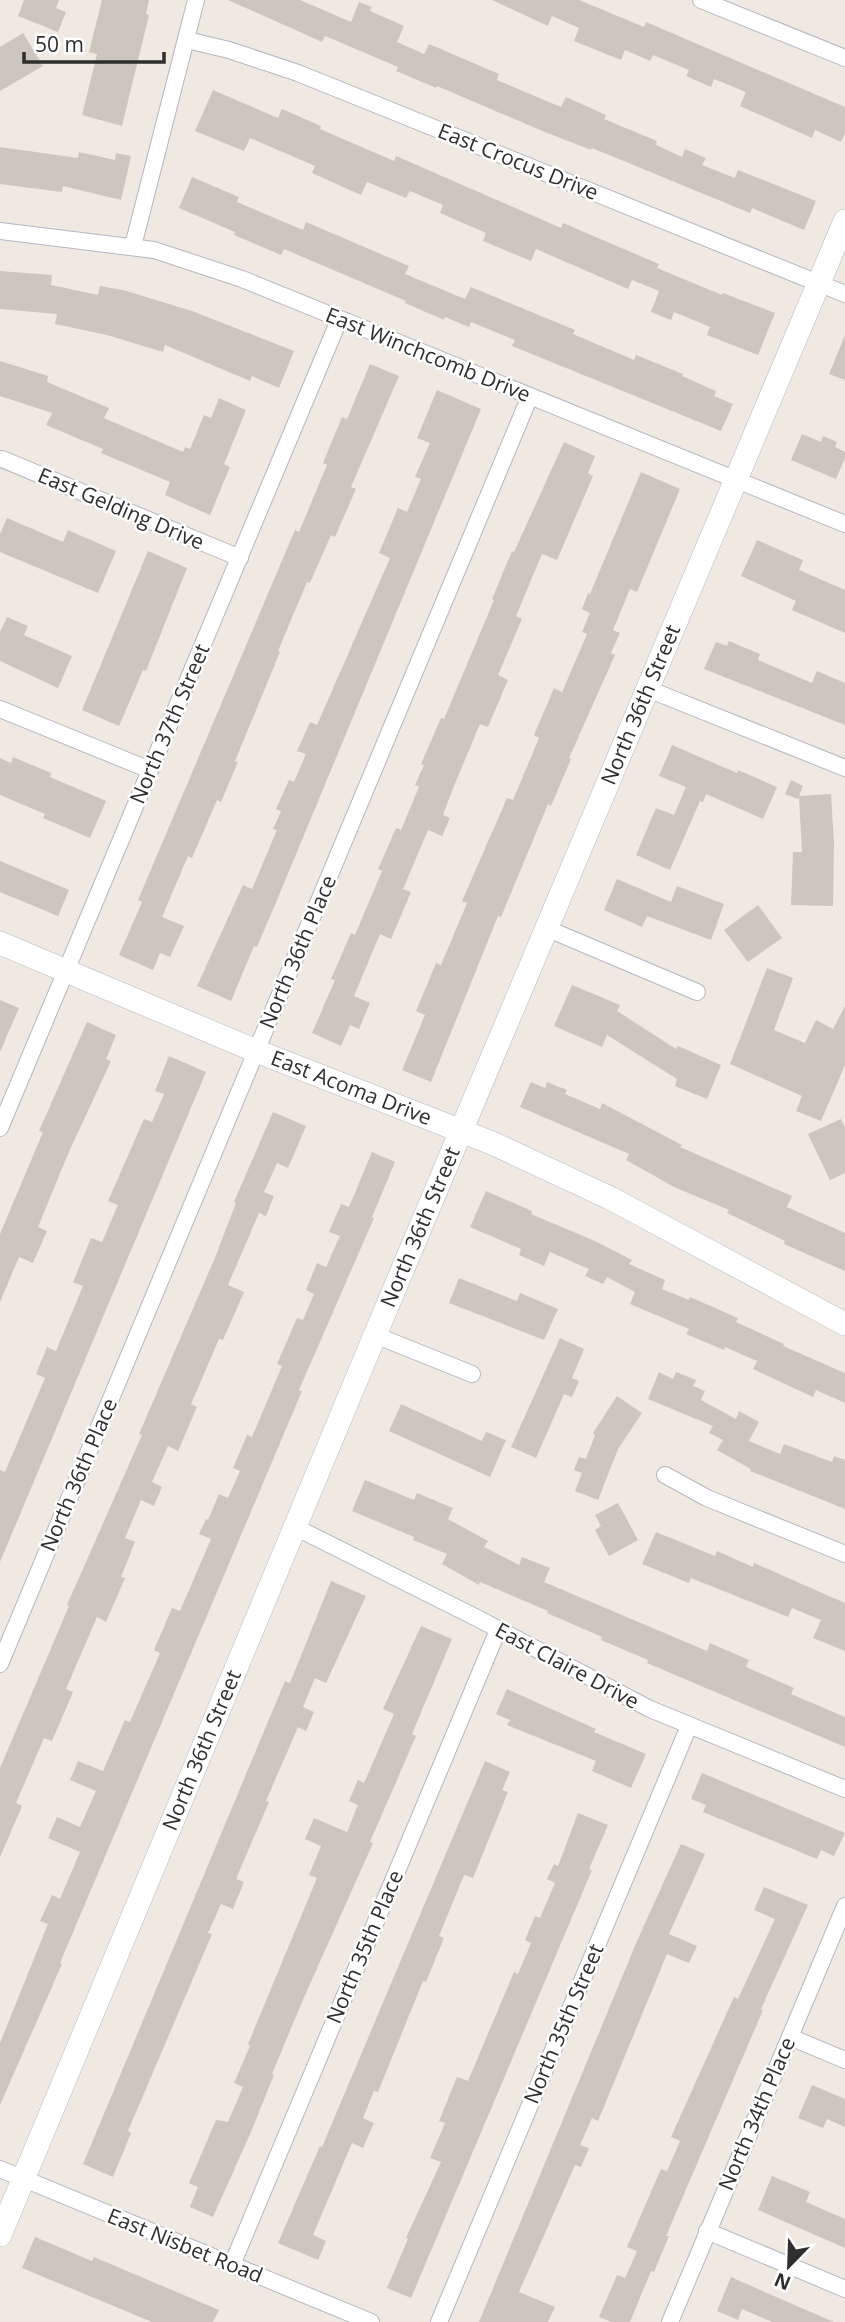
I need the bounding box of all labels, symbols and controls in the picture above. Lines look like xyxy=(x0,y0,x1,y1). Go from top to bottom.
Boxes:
scale bar xyxy=(24,21,164,65)
text: 50 m xyxy=(35,30,84,58)
street label: East Crocus Drive xyxy=(434,116,603,206)
street label: East Winchcomb Drive xyxy=(322,300,535,408)
street label: East Gelding Drive xyxy=(34,460,209,556)
street label: North 36th Street xyxy=(594,620,686,789)
street label: North 37th Street xyxy=(123,639,215,808)
street label: North 36th Place xyxy=(252,871,342,1033)
street label: East Acoma Drive xyxy=(267,1043,436,1131)
street label: North 36th Street xyxy=(373,1142,466,1311)
street label: North 36th Place xyxy=(33,1394,123,1556)
street label: East Claire Drive xyxy=(491,1615,644,1715)
street label: North 36th Street xyxy=(155,1665,247,1835)
street label: North 35th Place xyxy=(319,1866,409,2028)
street label: North 35th Street xyxy=(517,1939,609,2108)
street label: North 34th Place xyxy=(711,2033,801,2195)
street label: East Nisbet Road xyxy=(104,2201,267,2289)
north arrow xyxy=(754,2231,824,2301)
text: N xyxy=(770,2267,795,2297)

